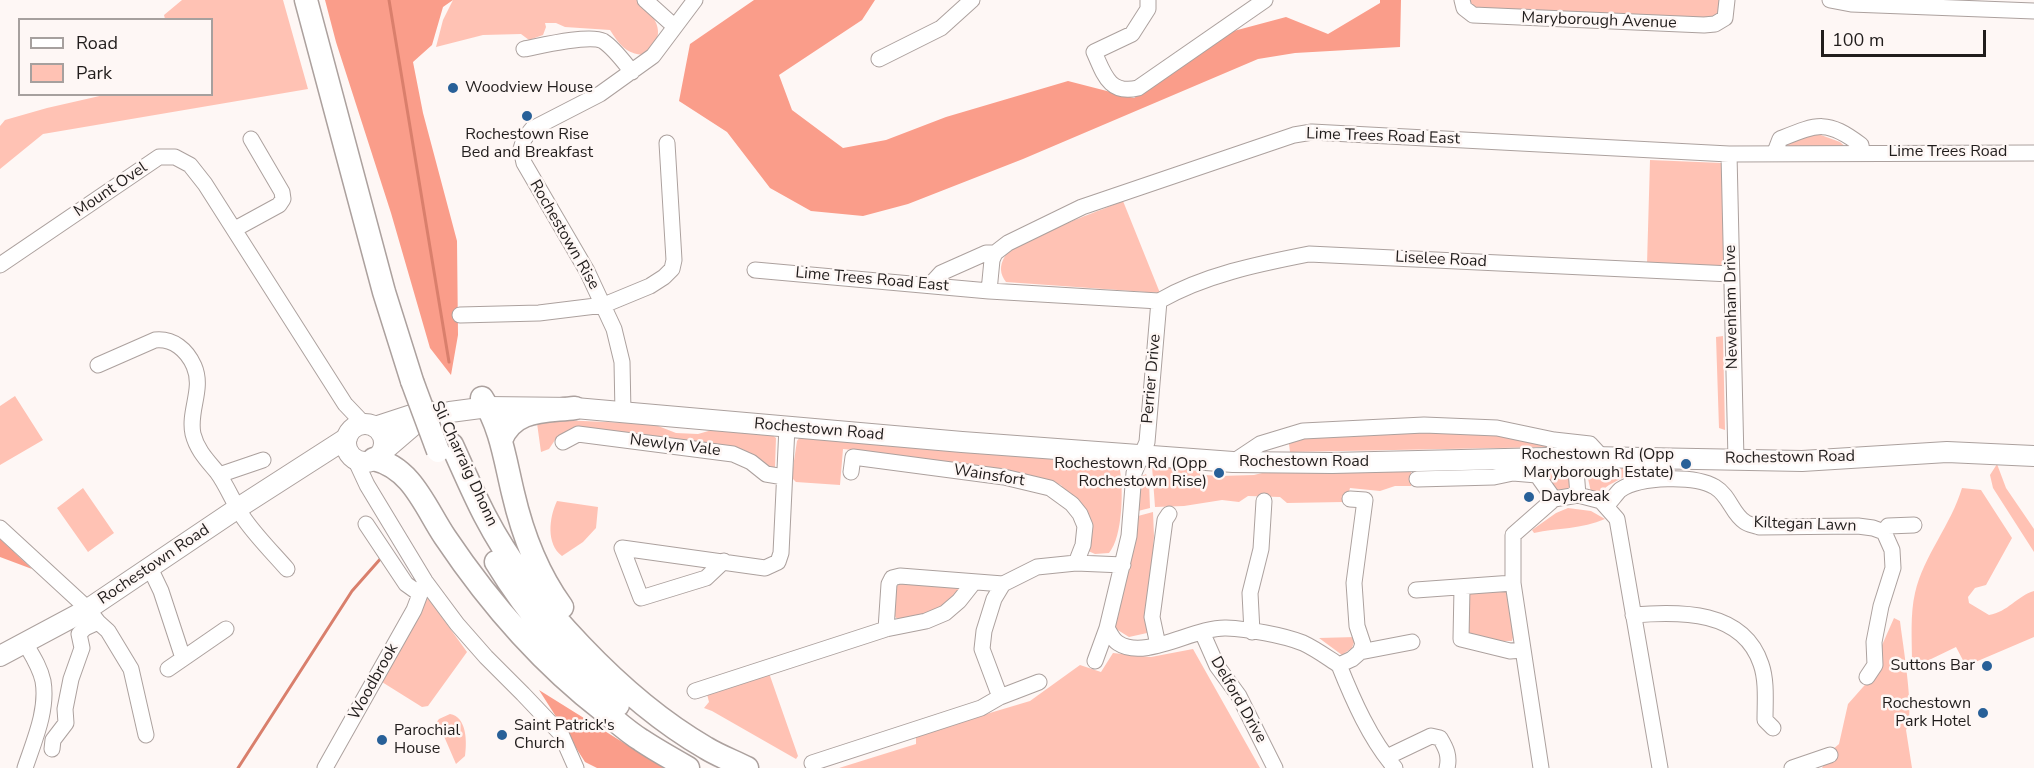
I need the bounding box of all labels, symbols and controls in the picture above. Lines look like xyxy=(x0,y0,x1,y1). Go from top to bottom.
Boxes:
street label: Maryborough Avenue xyxy=(1521,9,1677,33)
legend xyxy=(18,18,213,96)
scale bar xyxy=(1824,18,1989,56)
text: 100 m xyxy=(1832,28,1884,52)
text: Road xyxy=(76,31,118,55)
text: Park xyxy=(76,61,112,85)
place label: Woodview House xyxy=(465,78,593,98)
marker: Woodview House xyxy=(446,81,460,95)
marker: Rochestown Rise Bed and Breakfast xyxy=(520,109,534,123)
place label: Rochestown Rise Bed and Breakfast xyxy=(461,125,593,163)
street label: Lime Trees Road East xyxy=(1306,125,1460,149)
street label: Lime Trees Road xyxy=(1889,142,2007,162)
street label: Mount Ovel xyxy=(71,159,151,221)
street label: Rochestown Rise xyxy=(525,177,603,293)
street label: Newenham Drive xyxy=(1721,245,1743,369)
street label: Liselee Road xyxy=(1395,248,1487,272)
street label: Lime Trees Road East xyxy=(795,264,949,296)
street label: Perrier Drive xyxy=(1139,333,1165,425)
street label: Sli Charraig Dhonn xyxy=(427,398,501,530)
street label: Rochestown Road xyxy=(753,415,885,445)
street label: Newlyn Vale xyxy=(628,431,722,461)
place label: Rochestown Rd (Opp Maryborough Estate) xyxy=(1521,445,1674,483)
street label: Rochestown Road xyxy=(1725,447,1855,469)
street label: Rochestown Road xyxy=(1239,452,1369,472)
place label: Rochestown Rd (Opp Rochestown Rise) xyxy=(1054,454,1207,492)
marker: Rochestown Rd (Opp Maryborough Estate) xyxy=(1679,457,1693,471)
street label: Wainsfort xyxy=(952,461,1026,491)
marker: Rochestown Rd (Opp Rochestown Rise) xyxy=(1212,466,1226,480)
place label: Daybreak xyxy=(1541,487,1609,507)
marker: Daybreak xyxy=(1522,490,1536,504)
street label: Kiltegan Lawn xyxy=(1753,514,1857,536)
street label: Rochestown Road xyxy=(95,521,213,609)
street label: Woodbrook xyxy=(345,640,403,724)
street label: Delford Drive xyxy=(1206,654,1270,746)
place label: Suttons Bar xyxy=(1890,656,1975,676)
marker: Suttons Bar xyxy=(1980,659,1994,673)
place label: Rochestown Park Hotel xyxy=(1882,694,1971,732)
marker: Rochestown Park Hotel xyxy=(1976,706,1990,720)
place label: Saint Patrick's Church xyxy=(514,716,615,754)
place label: Parochial House xyxy=(394,721,460,759)
marker: Saint Patrick's Church xyxy=(495,728,509,742)
marker: Parochial House xyxy=(375,733,389,747)

